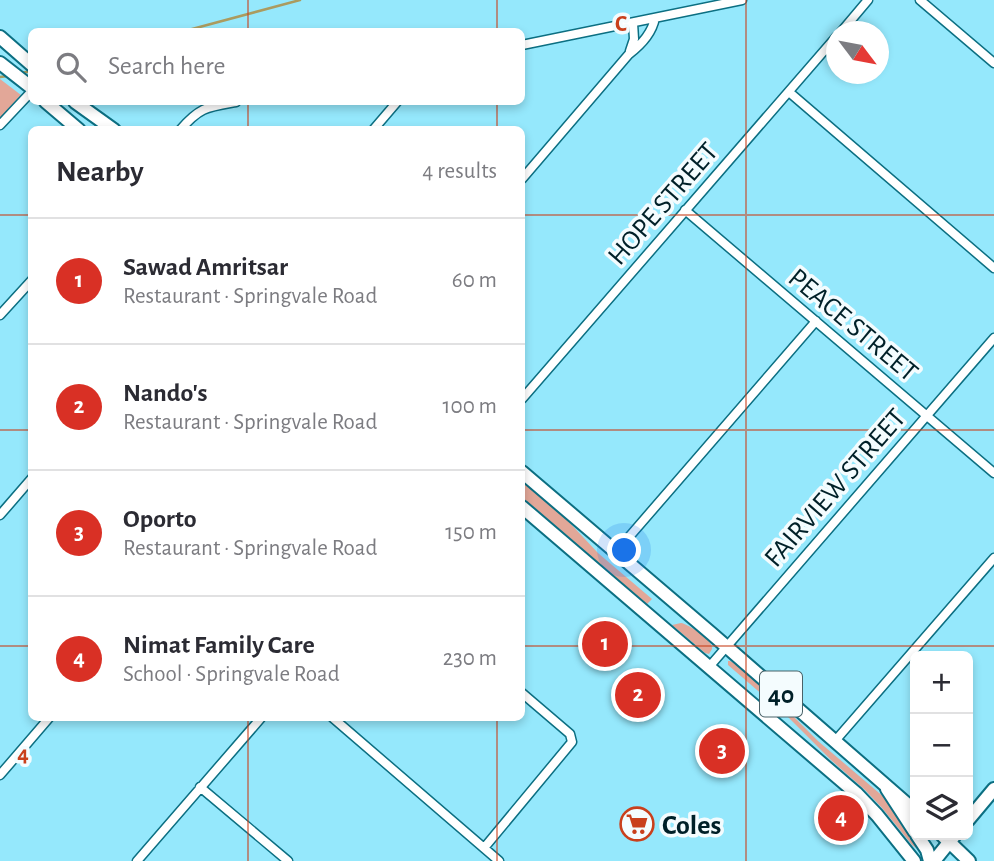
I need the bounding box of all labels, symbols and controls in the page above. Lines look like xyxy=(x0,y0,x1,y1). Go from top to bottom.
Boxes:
text: C xyxy=(615,13,627,36)
north arrow xyxy=(826,21,889,84)
search box xyxy=(28,28,525,105)
icon: search xyxy=(52,48,90,86)
text: Search here xyxy=(108,53,226,79)
street label: HOPE STREET xyxy=(603,138,724,271)
text: Nearby xyxy=(56,157,144,187)
text: 4 results xyxy=(422,160,497,183)
text: Sawad Amritsar xyxy=(123,254,288,280)
street label: PEACE STREET xyxy=(783,264,923,388)
text: 1 xyxy=(75,269,83,292)
text: 60 m xyxy=(452,269,497,292)
text: Restaurant · Springvale Road xyxy=(123,285,377,308)
text: Nando's xyxy=(123,380,208,406)
text: 2 xyxy=(74,395,84,418)
text: 100 m xyxy=(443,395,497,418)
street label: FAIRVIEW STREET xyxy=(760,404,912,573)
text: Restaurant · Springvale Road xyxy=(123,411,377,434)
text: Oporto xyxy=(123,506,196,532)
text: 3 xyxy=(74,521,84,544)
text: 150 m xyxy=(445,521,497,544)
your location xyxy=(607,533,641,567)
text: Restaurant · Springvale Road xyxy=(123,537,377,560)
pin: 1 xyxy=(582,618,628,670)
text: Nimat Family Care xyxy=(123,632,315,658)
text: 4 xyxy=(73,647,85,670)
text: 230 m xyxy=(443,647,497,670)
map controls xyxy=(910,651,973,840)
button: + xyxy=(910,651,973,714)
text: School · Springvale Road xyxy=(123,663,340,686)
pin: 2 xyxy=(615,669,661,721)
road number: 40 xyxy=(760,672,802,716)
button: − xyxy=(910,714,973,777)
pin: 3 xyxy=(699,725,745,777)
text: 4 xyxy=(17,743,29,766)
button: layers xyxy=(910,777,973,840)
pin: 4 xyxy=(818,792,864,844)
supermarket icon: Coles xyxy=(618,805,656,843)
place label: Coles xyxy=(662,812,721,840)

